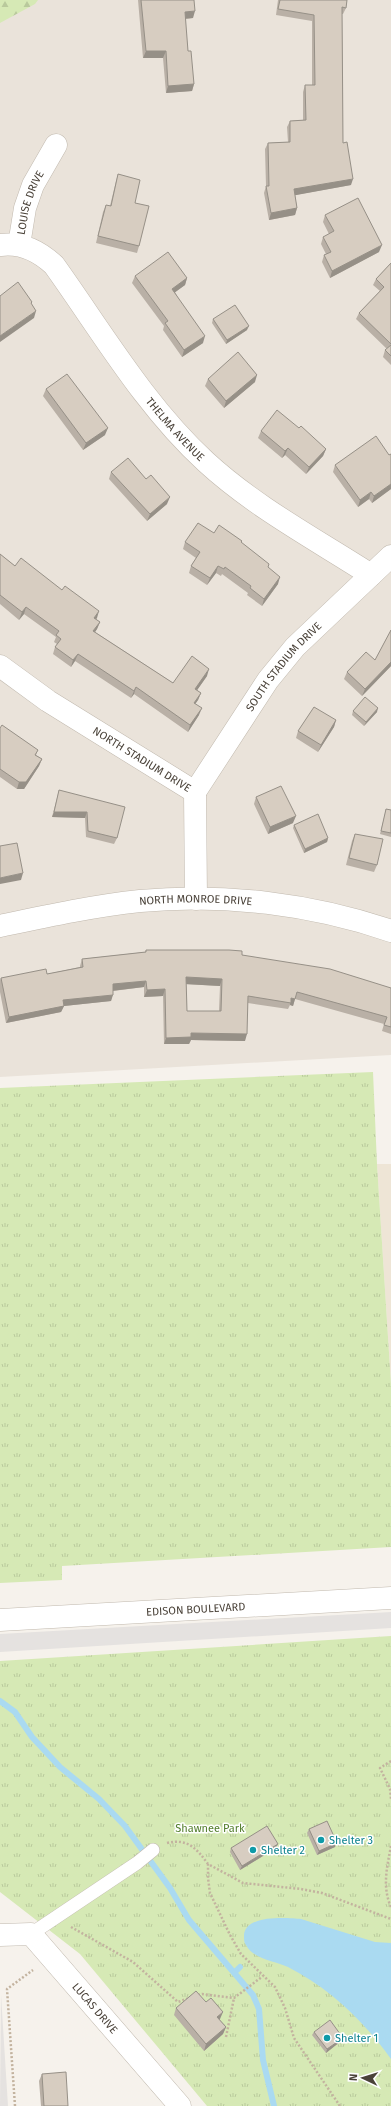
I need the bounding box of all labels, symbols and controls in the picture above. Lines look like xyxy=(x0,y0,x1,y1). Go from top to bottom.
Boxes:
street label: LOUISE DRIVE xyxy=(15,168,47,236)
street label: THELMA AVENUE xyxy=(143,395,207,464)
street label: SOUTH STADIUM DRIVE xyxy=(243,619,324,714)
street label: NORTH STADIUM DRIVE xyxy=(90,724,193,795)
street label: NORTH MONROE DRIVE xyxy=(139,892,253,908)
street label: EDISON BOULEVARD xyxy=(146,1600,246,1619)
park label: Shawnee Park xyxy=(175,1822,245,1835)
place label: Shelter 3 xyxy=(329,1834,373,1847)
marker: Shelter 3 xyxy=(316,1835,326,1845)
place label: Shelter 2 xyxy=(261,1844,305,1857)
marker: Shelter 2 xyxy=(248,1845,258,1855)
street label: LUCAS DRIVE xyxy=(69,1980,120,2037)
place label: Shelter 1 xyxy=(335,2032,378,2045)
marker: Shelter 1 xyxy=(322,2033,332,2043)
north arrow xyxy=(343,2058,383,2098)
text: N xyxy=(347,2073,360,2081)

